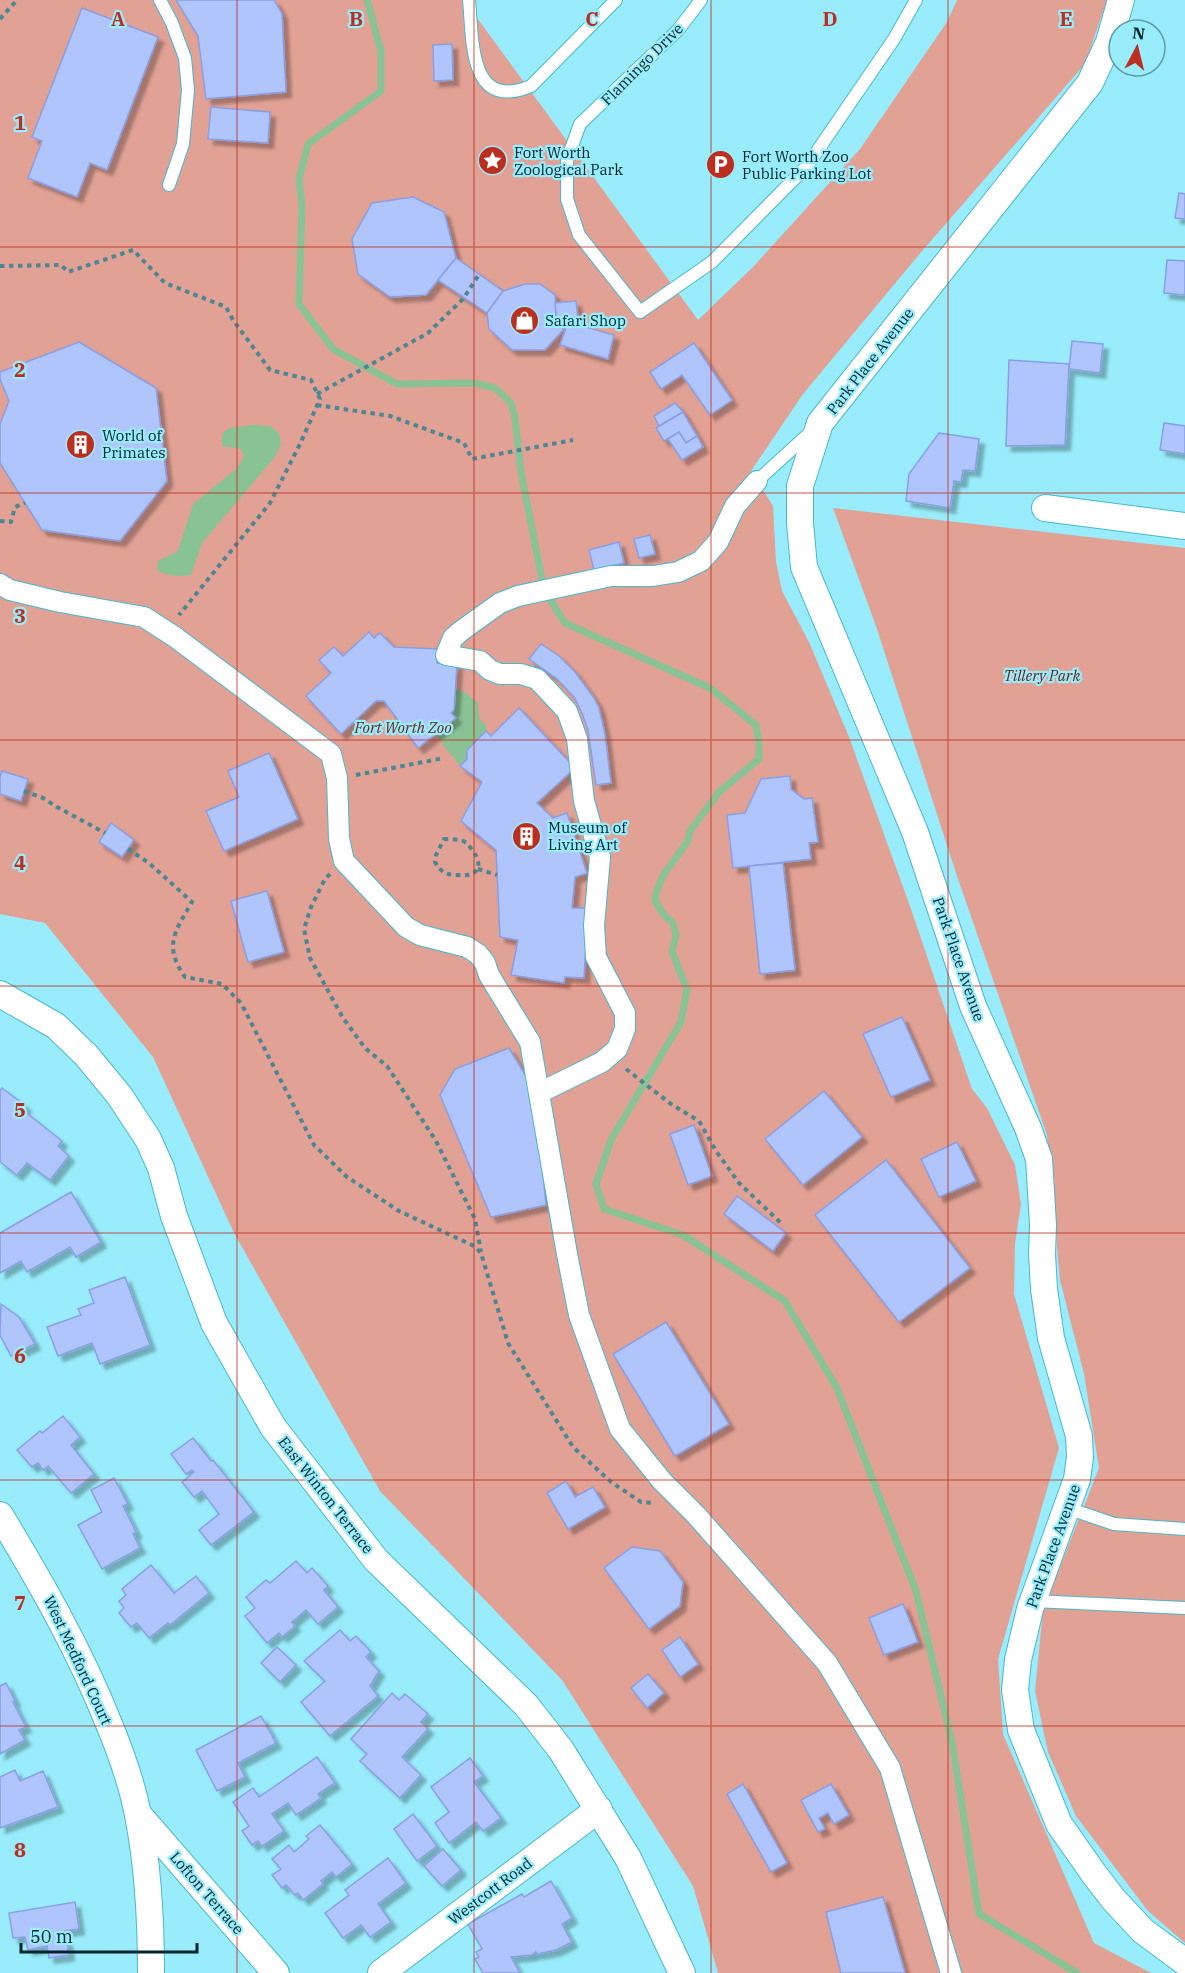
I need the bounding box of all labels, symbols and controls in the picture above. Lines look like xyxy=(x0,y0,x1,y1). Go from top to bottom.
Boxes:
text: A xyxy=(111,5,125,32)
text: B xyxy=(349,5,363,32)
text: C xyxy=(585,5,599,32)
text: D xyxy=(822,5,838,32)
text: E xyxy=(1059,5,1073,32)
north arrow xyxy=(1107,18,1167,78)
street label: Flamingo Drive xyxy=(597,19,687,109)
text: N xyxy=(1131,22,1146,44)
text: 1 xyxy=(14,109,26,136)
place label: Fort Worth Zoological Park xyxy=(514,143,623,179)
place icon: Fort Worth Zoological Park xyxy=(477,145,509,177)
place label: Fort Worth Zoo Public Parking Lot xyxy=(742,147,871,183)
parking icon: Fort Worth Zoo Public Parking Lot xyxy=(705,149,737,181)
shop icon: Safari Shop xyxy=(508,304,540,336)
street label: Park Place Avenue xyxy=(822,304,918,418)
place label: Safari Shop xyxy=(545,311,626,330)
text: 2 xyxy=(14,356,26,383)
place label: World of Primates xyxy=(102,426,166,462)
building icon: World of Primates xyxy=(65,428,97,460)
text: 3 xyxy=(14,602,26,629)
park label: Tillery Park xyxy=(1004,666,1080,685)
park label: Fort Worth Zoo xyxy=(353,718,452,737)
place label: Museum of Living Art xyxy=(548,818,627,854)
building icon: Museum of Living Art xyxy=(511,820,543,852)
text: 4 xyxy=(14,849,26,876)
street label: Park Place Avenue xyxy=(929,894,989,1024)
text: 5 xyxy=(14,1096,26,1123)
text: 6 xyxy=(14,1342,26,1369)
street label: East Winton Terrace xyxy=(274,1433,378,1557)
street label: Park Place Avenue xyxy=(1022,1482,1084,1610)
text: 7 xyxy=(14,1589,26,1616)
street label: West Medford Court xyxy=(40,1592,116,1728)
text: 8 xyxy=(14,1836,26,1863)
street label: Lofton Terrace xyxy=(166,1848,248,1938)
street label: Westcott Road xyxy=(444,1853,536,1929)
scale bar xyxy=(21,1916,196,1954)
text: 50 m xyxy=(30,1925,73,1948)

